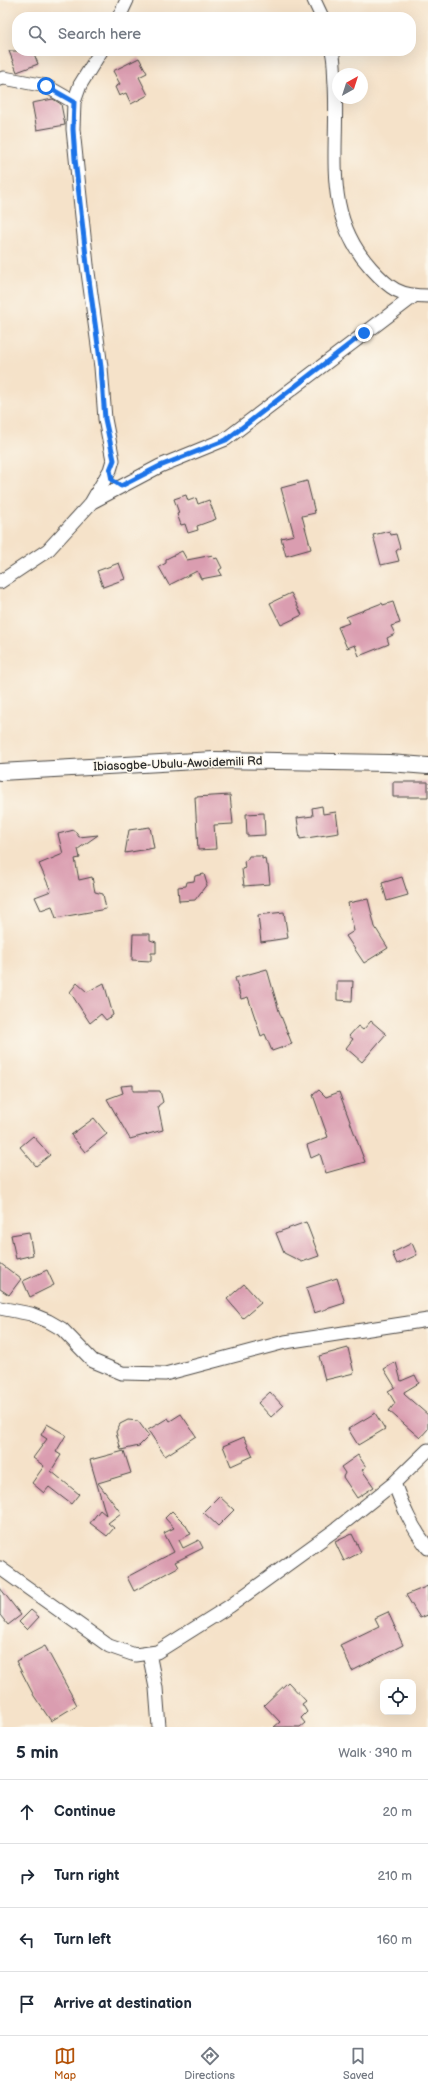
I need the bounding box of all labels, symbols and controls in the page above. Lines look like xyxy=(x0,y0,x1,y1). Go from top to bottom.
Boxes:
search box xyxy=(12,12,416,56)
icon: search xyxy=(26,23,48,45)
text: Search here xyxy=(58,25,141,44)
north arrow xyxy=(332,68,368,104)
route start xyxy=(37,77,55,95)
route end xyxy=(355,324,373,342)
street label: Ibiasogbe-Ubulu-Awoidemili Rd xyxy=(93,754,263,774)
map controls xyxy=(380,1679,416,1715)
button: locate xyxy=(380,1679,416,1715)
text: 5 min xyxy=(16,1743,59,1763)
text: Walk · 390 m xyxy=(338,1745,412,1761)
icon: ahead xyxy=(16,1801,38,1823)
text: Continue xyxy=(54,1802,116,1821)
text: 20 m xyxy=(382,1804,412,1820)
icon: right xyxy=(16,1865,38,1887)
text: Turn right xyxy=(54,1866,119,1885)
text: 210 m xyxy=(378,1868,412,1884)
icon: left xyxy=(16,1929,38,1951)
text: Turn left xyxy=(54,1930,111,1949)
text: 160 m xyxy=(377,1932,412,1948)
icon: arrive xyxy=(16,1993,38,2015)
text: Arrive at destination xyxy=(54,1994,192,2013)
tab: Map xyxy=(54,2045,76,2082)
tab: Directions xyxy=(184,2045,235,2082)
tab: Saved xyxy=(343,2045,374,2082)

